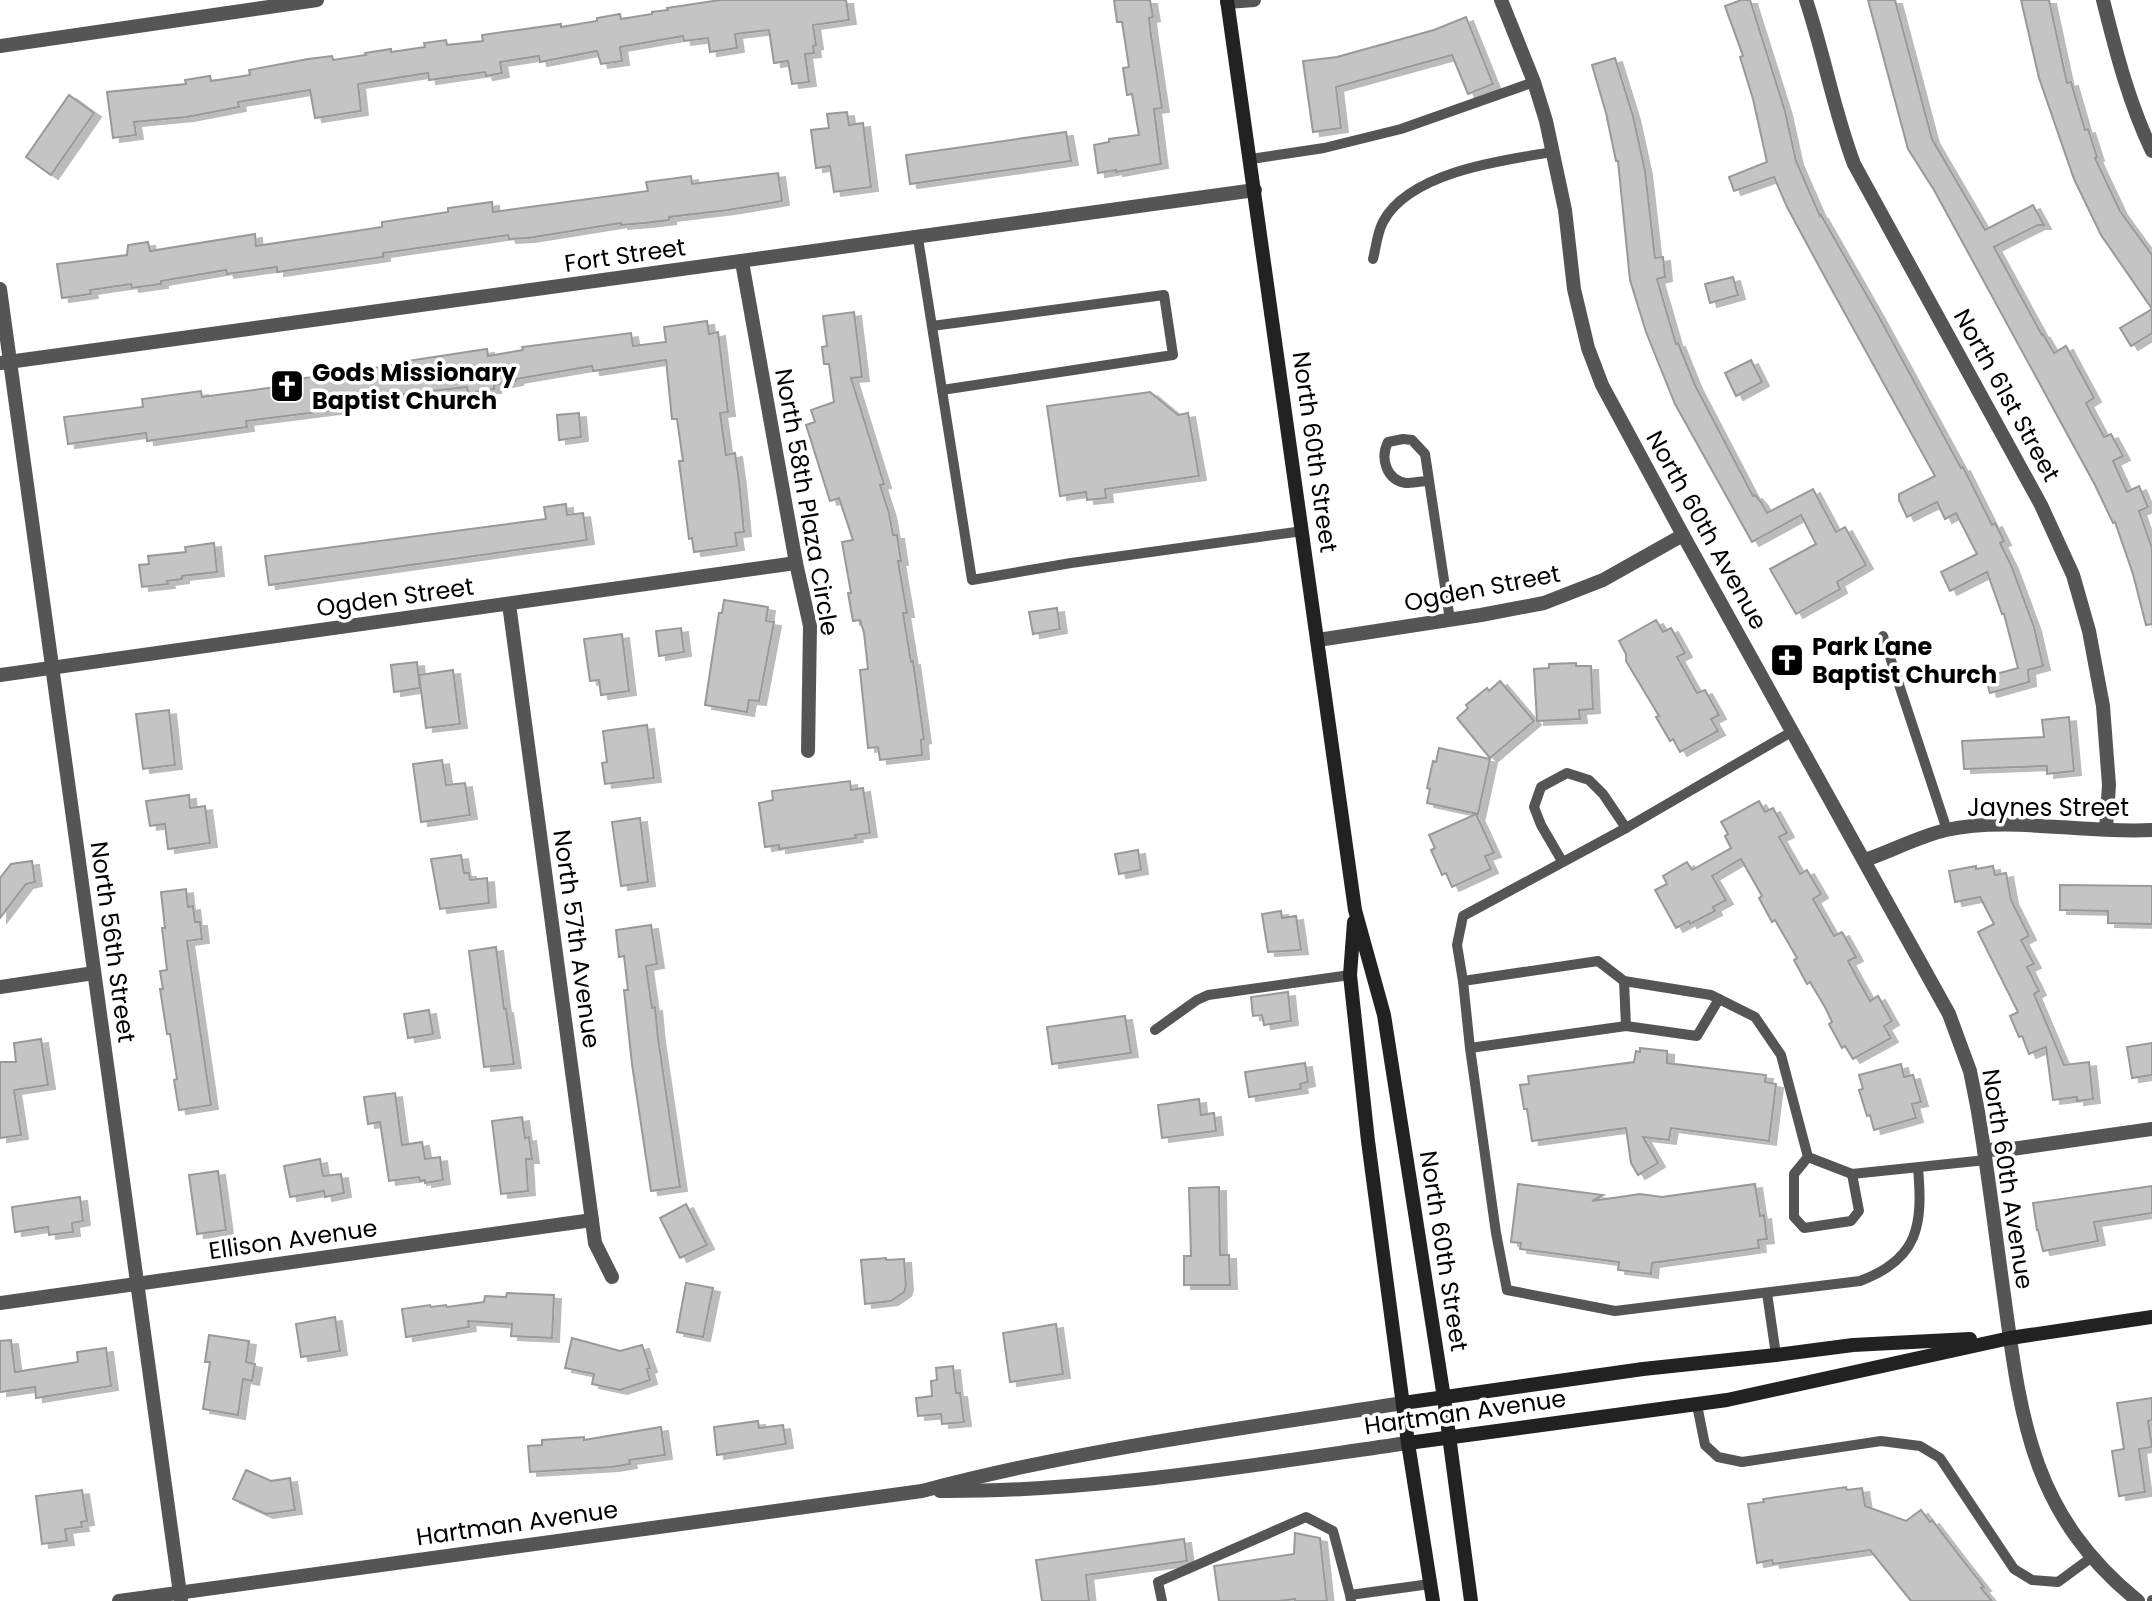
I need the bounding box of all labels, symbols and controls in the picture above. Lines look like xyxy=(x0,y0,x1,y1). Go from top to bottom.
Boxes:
street label: Fort Street xyxy=(562,230,688,280)
street label: North 61st Street xyxy=(1946,303,2068,487)
street label: North 60th Street xyxy=(1285,349,1345,555)
place label: Gods Missionary Baptist Church xyxy=(312,356,517,417)
street label: North 58th Plaza Circle xyxy=(767,366,847,638)
church icon: Gods Missionary Baptist Church xyxy=(268,367,306,405)
street label: North 60th Avenue xyxy=(1639,425,1775,635)
street label: Ogden Street xyxy=(1401,557,1563,619)
street label: Ogden Street xyxy=(314,570,476,624)
place label: Park Lane Baptist Church xyxy=(1812,630,1997,691)
church icon: Park Lane Baptist Church xyxy=(1768,641,1806,679)
street label: Jaynes Street xyxy=(1967,791,2129,824)
street label: North 57th Avenue xyxy=(545,828,609,1050)
street label: North 56th Street xyxy=(83,839,143,1045)
street label: North 60th Avenue xyxy=(1974,1066,2042,1292)
street label: North 60th Street xyxy=(1412,1148,1476,1354)
street label: Ellison Avenue xyxy=(207,1211,379,1267)
street label: Hartman Avenue xyxy=(1362,1382,1568,1442)
street label: Hartman Avenue xyxy=(414,1493,620,1553)

